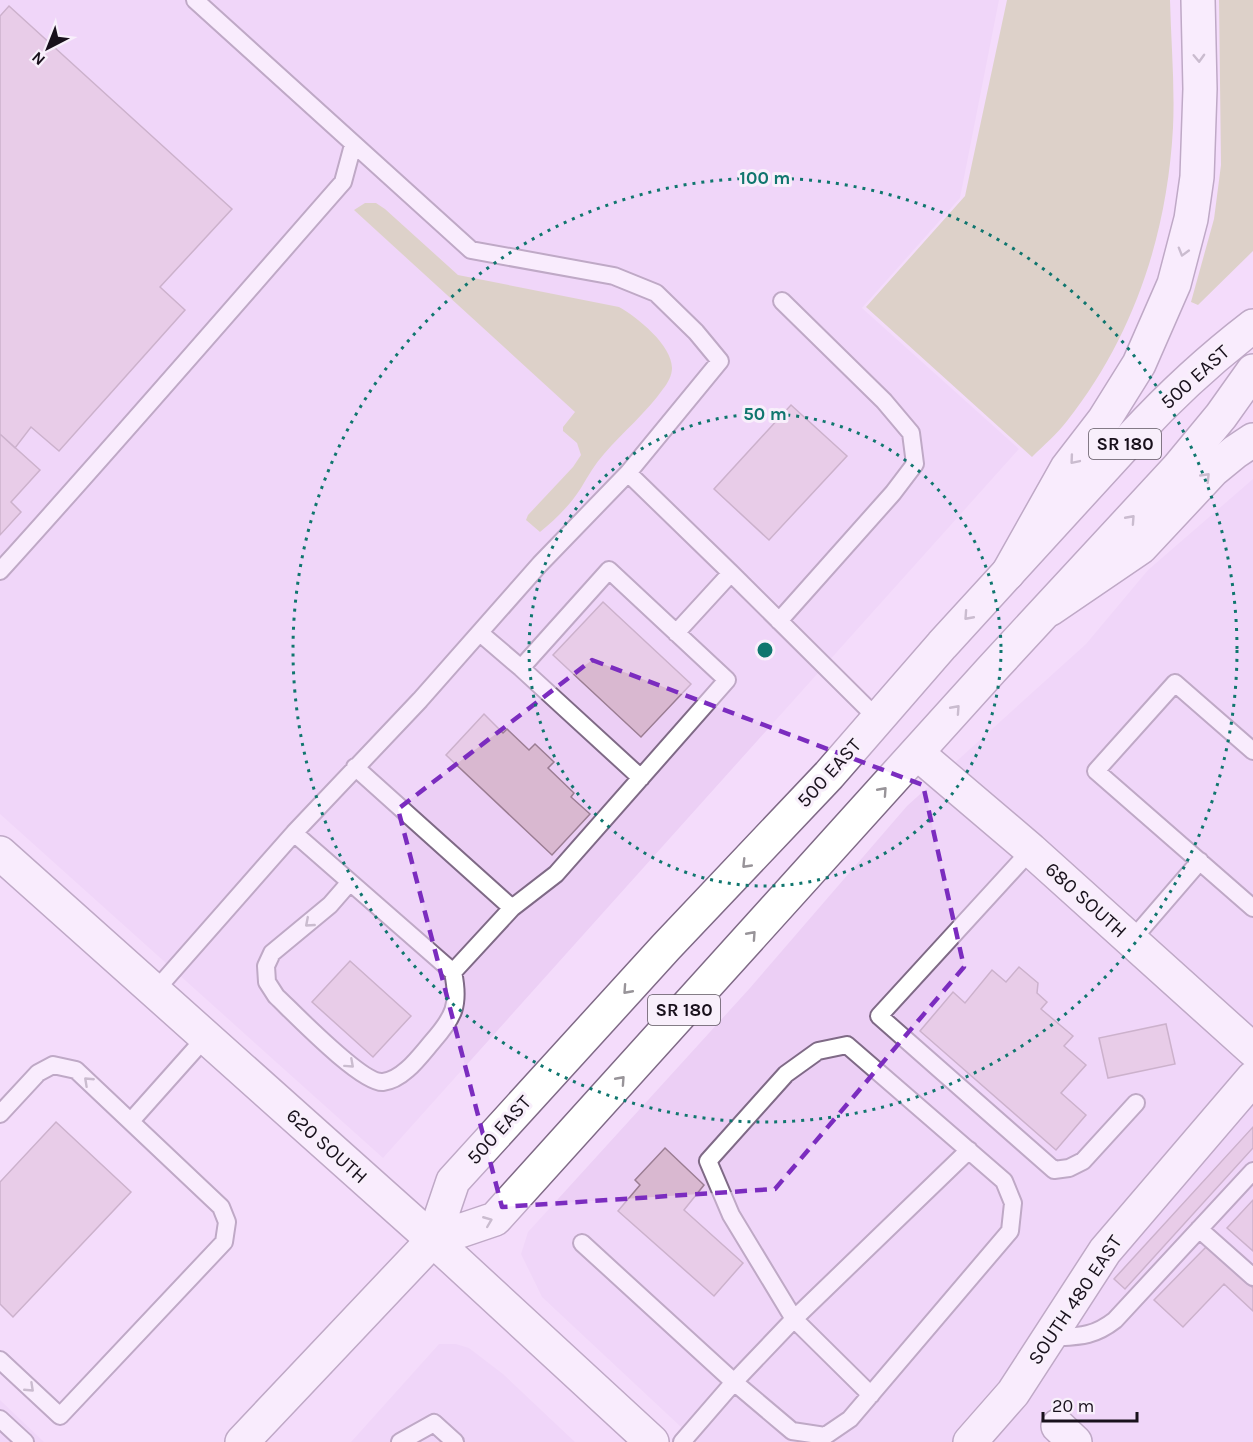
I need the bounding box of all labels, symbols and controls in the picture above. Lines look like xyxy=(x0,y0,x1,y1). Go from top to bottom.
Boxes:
north arrow xyxy=(18,18,78,78)
text: N xyxy=(28,48,49,70)
one-way arrow xyxy=(1193,54,1205,63)
text: 100 m xyxy=(740,167,790,189)
one-way arrow xyxy=(1178,246,1190,257)
street label: 500 EAST xyxy=(1156,340,1234,414)
text: 50 m xyxy=(743,403,787,425)
road number: SR 180 xyxy=(1089,429,1161,459)
one-way arrow xyxy=(1070,453,1081,464)
one-way arrow xyxy=(1199,474,1210,484)
one-way arrow xyxy=(1124,515,1135,526)
one-way arrow xyxy=(964,609,975,620)
centre of rings xyxy=(755,640,775,660)
one-way arrow xyxy=(949,706,960,716)
street label: 500 EAST xyxy=(792,734,866,812)
one-way arrow xyxy=(876,787,887,798)
one-way arrow xyxy=(742,856,753,867)
street label: 680 SOUTH xyxy=(1040,857,1132,943)
one-way arrow xyxy=(305,916,316,927)
one-way arrow xyxy=(745,932,756,942)
one-way arrow xyxy=(623,983,634,994)
road number: SR 180 xyxy=(648,995,720,1025)
one-way arrow xyxy=(343,1057,354,1068)
one-way arrow xyxy=(614,1076,625,1087)
one-way arrow xyxy=(85,1077,95,1088)
street label: 500 EAST xyxy=(462,1091,536,1169)
street label: 620 SOUTH xyxy=(282,1104,372,1188)
one-way arrow xyxy=(481,1216,492,1228)
street label: SOUTH 480 EAST xyxy=(1023,1231,1127,1369)
one-way arrow xyxy=(23,1381,33,1392)
scale bar xyxy=(1043,1385,1138,1423)
text: 20 m xyxy=(1052,1395,1094,1417)

